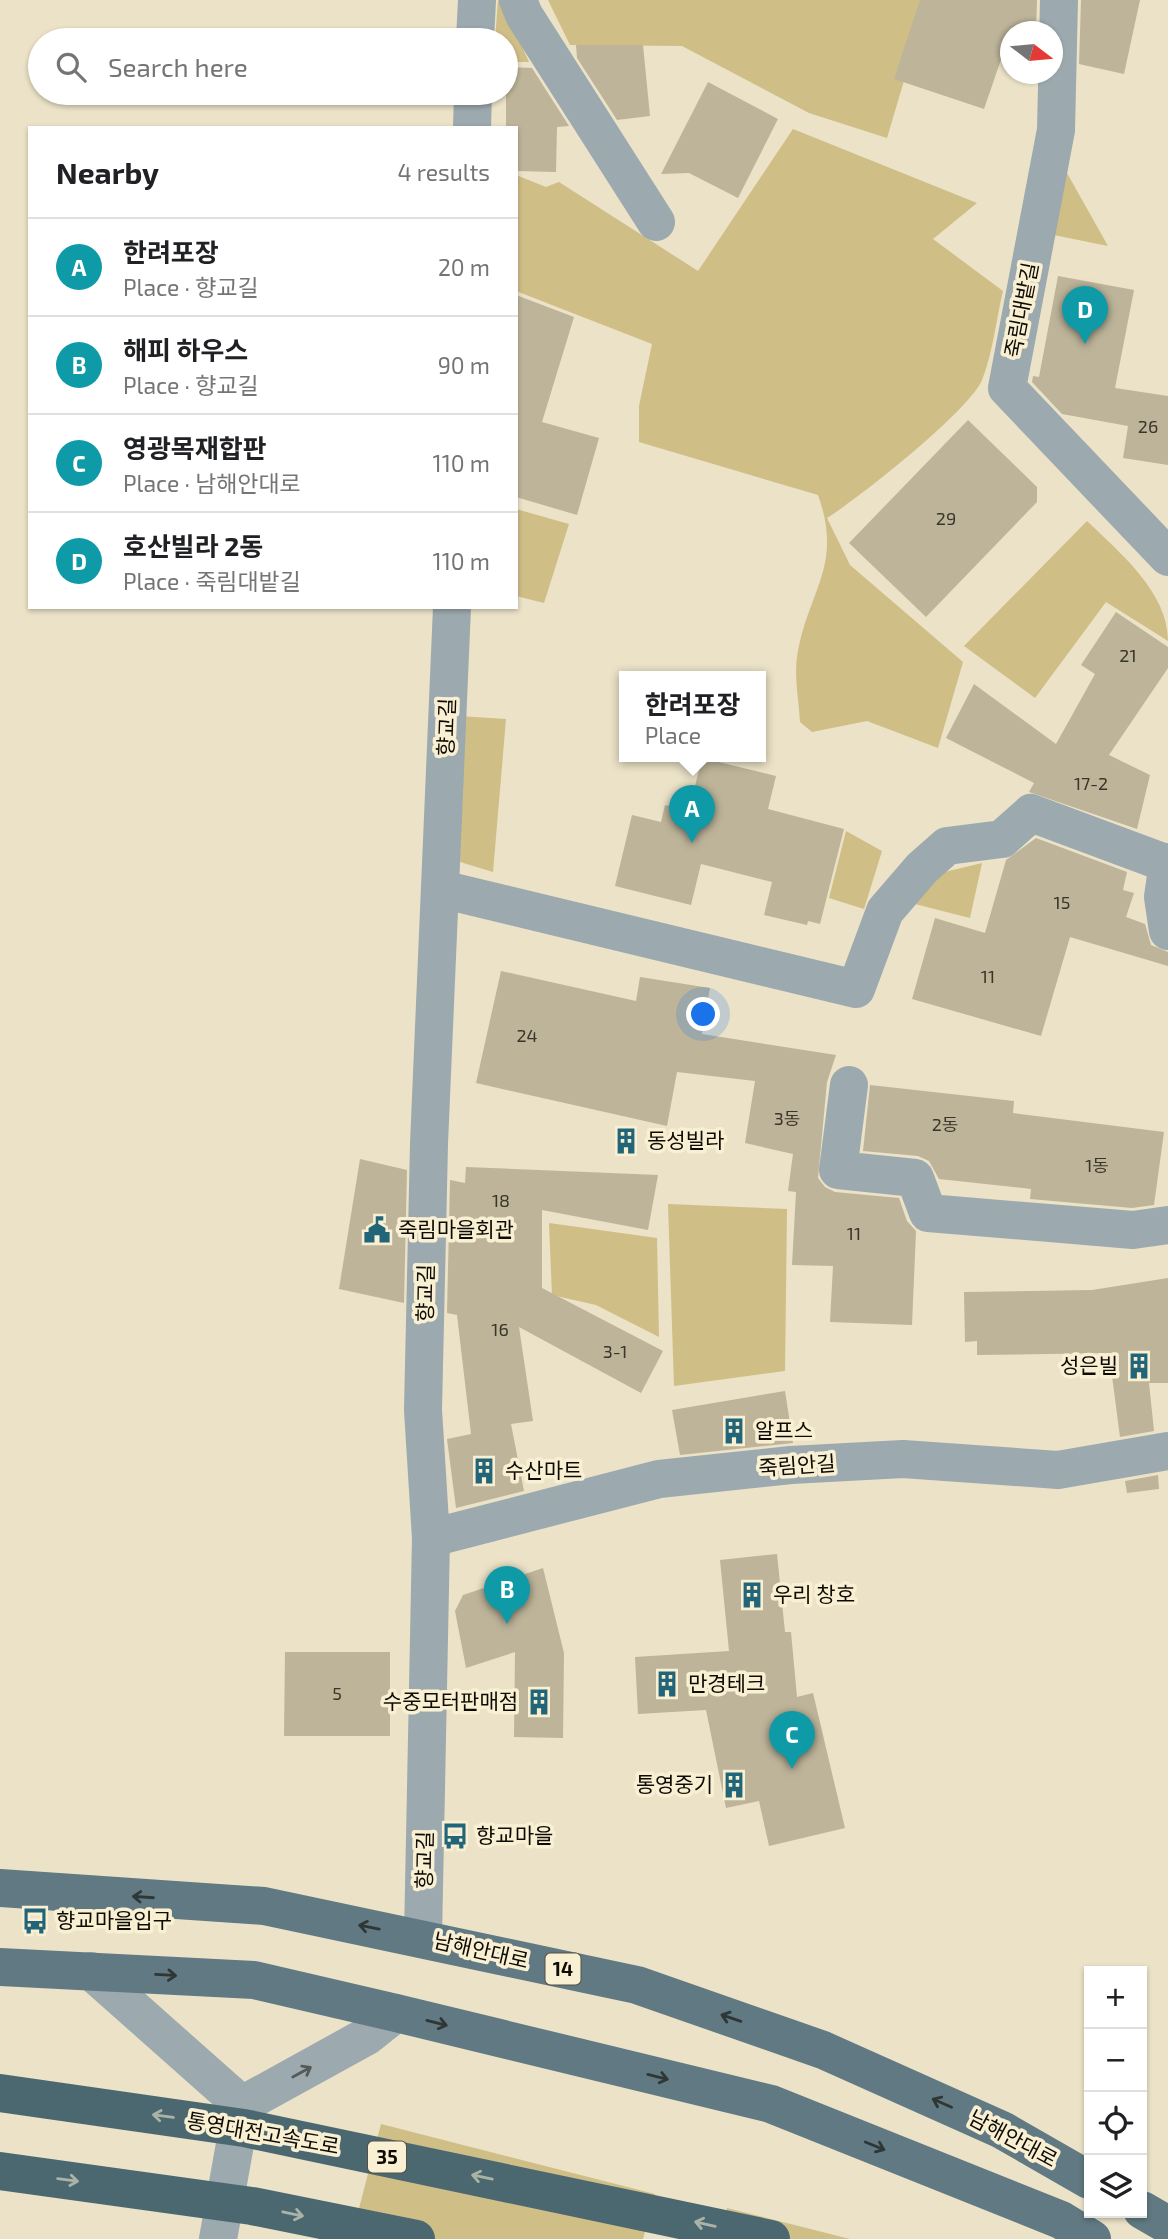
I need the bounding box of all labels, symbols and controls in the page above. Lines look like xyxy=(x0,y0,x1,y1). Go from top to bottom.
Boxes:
north arrow xyxy=(1000,21,1063,84)
search box xyxy=(28,28,518,105)
icon: search xyxy=(52,48,90,86)
text: Search here xyxy=(108,51,248,82)
text: Nearby xyxy=(56,154,159,190)
text: 4 results xyxy=(398,158,490,186)
text: 한려포장 xyxy=(123,236,219,267)
text: A xyxy=(71,253,87,281)
text: 20 m xyxy=(438,253,490,281)
street label: 죽림대밭길 xyxy=(999,260,1042,360)
text: Place · 향교길 xyxy=(123,273,259,301)
pin: D xyxy=(1062,286,1108,344)
text: 해피 하우스 xyxy=(123,334,248,365)
text: B xyxy=(72,351,86,379)
text: 90 m xyxy=(438,351,490,379)
text: Place · 향교길 xyxy=(123,371,259,399)
house number: 26 xyxy=(1138,415,1158,437)
text: 영광목재합판 xyxy=(123,432,267,463)
text: C xyxy=(72,449,86,477)
text: 110 m xyxy=(433,449,490,477)
text: Place · 남해안대로 xyxy=(123,469,301,497)
house number: 29 xyxy=(936,507,956,529)
text: 호산빌라 2동 xyxy=(123,530,263,561)
text: D xyxy=(71,547,87,575)
text: 110 m xyxy=(433,547,490,575)
text: Place · 죽림대밭길 xyxy=(123,567,301,595)
house number: 21 xyxy=(1119,644,1137,666)
popup xyxy=(619,671,766,762)
text: 한려포장 xyxy=(645,688,740,719)
street label: 향교길 xyxy=(432,698,459,756)
text: Place xyxy=(645,721,701,749)
house number: 17-2 xyxy=(1074,772,1108,794)
pin: A xyxy=(669,785,715,843)
house number: 15 xyxy=(1054,891,1070,913)
house number: 11 xyxy=(981,965,995,987)
your location xyxy=(686,997,720,1031)
house number: 24 xyxy=(516,1024,538,1046)
house number: 3동 xyxy=(774,1107,800,1129)
house number: 2동 xyxy=(932,1113,958,1135)
building icon: 동성빌라 xyxy=(611,1126,641,1156)
place label: 동성빌라 xyxy=(647,1127,724,1152)
house number: 1동 xyxy=(1085,1154,1109,1176)
house number: 18 xyxy=(492,1189,510,1211)
public building icon: 죽림마을회관 xyxy=(362,1215,392,1245)
place label: 죽림마을회관 xyxy=(398,1216,514,1241)
house number: 11 xyxy=(847,1222,861,1244)
street label: 향교길 xyxy=(411,1264,438,1322)
house number: 16 xyxy=(491,1318,509,1340)
house number: 3-1 xyxy=(603,1340,627,1362)
building icon: 성은빌 xyxy=(1124,1351,1154,1381)
place label: 성은빌 xyxy=(1060,1352,1118,1377)
building icon: 알프스 xyxy=(719,1416,749,1446)
place label: 알프스 xyxy=(755,1417,813,1442)
street label: 죽림안길 xyxy=(757,1449,836,1480)
building icon: 수산마트 xyxy=(469,1456,499,1486)
place label: 수산마트 xyxy=(505,1457,582,1482)
pin: B xyxy=(484,1566,530,1624)
building icon: 우리 창호 xyxy=(737,1580,767,1610)
place label: 우리 창호 xyxy=(773,1581,855,1606)
building icon: 만경테크 xyxy=(652,1669,682,1699)
place label: 만경테크 xyxy=(688,1670,765,1695)
house number: 5 xyxy=(332,1682,342,1704)
building icon: 수중모터판매점 xyxy=(524,1687,554,1717)
place label: 수중모터판매점 xyxy=(383,1688,518,1713)
pin: C xyxy=(769,1711,815,1769)
building icon: 통영중기 xyxy=(719,1770,749,1800)
place label: 통영중기 xyxy=(636,1771,713,1796)
bus stop icon: 향교마을 xyxy=(440,1821,470,1851)
place label: 향교마을 xyxy=(476,1822,553,1847)
street label: 향교길 xyxy=(410,1831,437,1889)
one-way arrow xyxy=(133,1890,155,1903)
bus stop icon: 향교마을입구 xyxy=(20,1906,50,1936)
place label: 향교마을입구 xyxy=(56,1907,172,1932)
one-way arrow xyxy=(358,1920,381,1933)
street label: 남해안대로 xyxy=(431,1926,531,1973)
road number: 14 xyxy=(546,1954,580,1984)
map controls xyxy=(1084,1966,1147,2218)
button: + xyxy=(1084,1966,1147,2029)
one-way arrow xyxy=(154,1969,177,1982)
one-way arrow xyxy=(721,2011,743,2023)
one-way arrow xyxy=(425,2017,448,2030)
button: − xyxy=(1084,2029,1147,2092)
one-way arrow xyxy=(291,2065,312,2078)
one-way arrow xyxy=(647,2071,669,2084)
button: locate xyxy=(1084,2092,1147,2155)
one-way arrow xyxy=(932,2096,953,2109)
street label: 남해안대로 xyxy=(965,2104,1062,2171)
street label: 통영대전고속도로 xyxy=(185,2107,342,2158)
one-way arrow xyxy=(152,2109,174,2122)
one-way arrow xyxy=(863,2140,885,2153)
road number: 35 xyxy=(368,2142,406,2172)
button: layers xyxy=(1084,2155,1147,2218)
one-way arrow xyxy=(471,2169,494,2183)
one-way arrow xyxy=(56,2174,78,2187)
one-way arrow xyxy=(281,2207,304,2221)
one-way arrow xyxy=(694,2216,717,2230)

